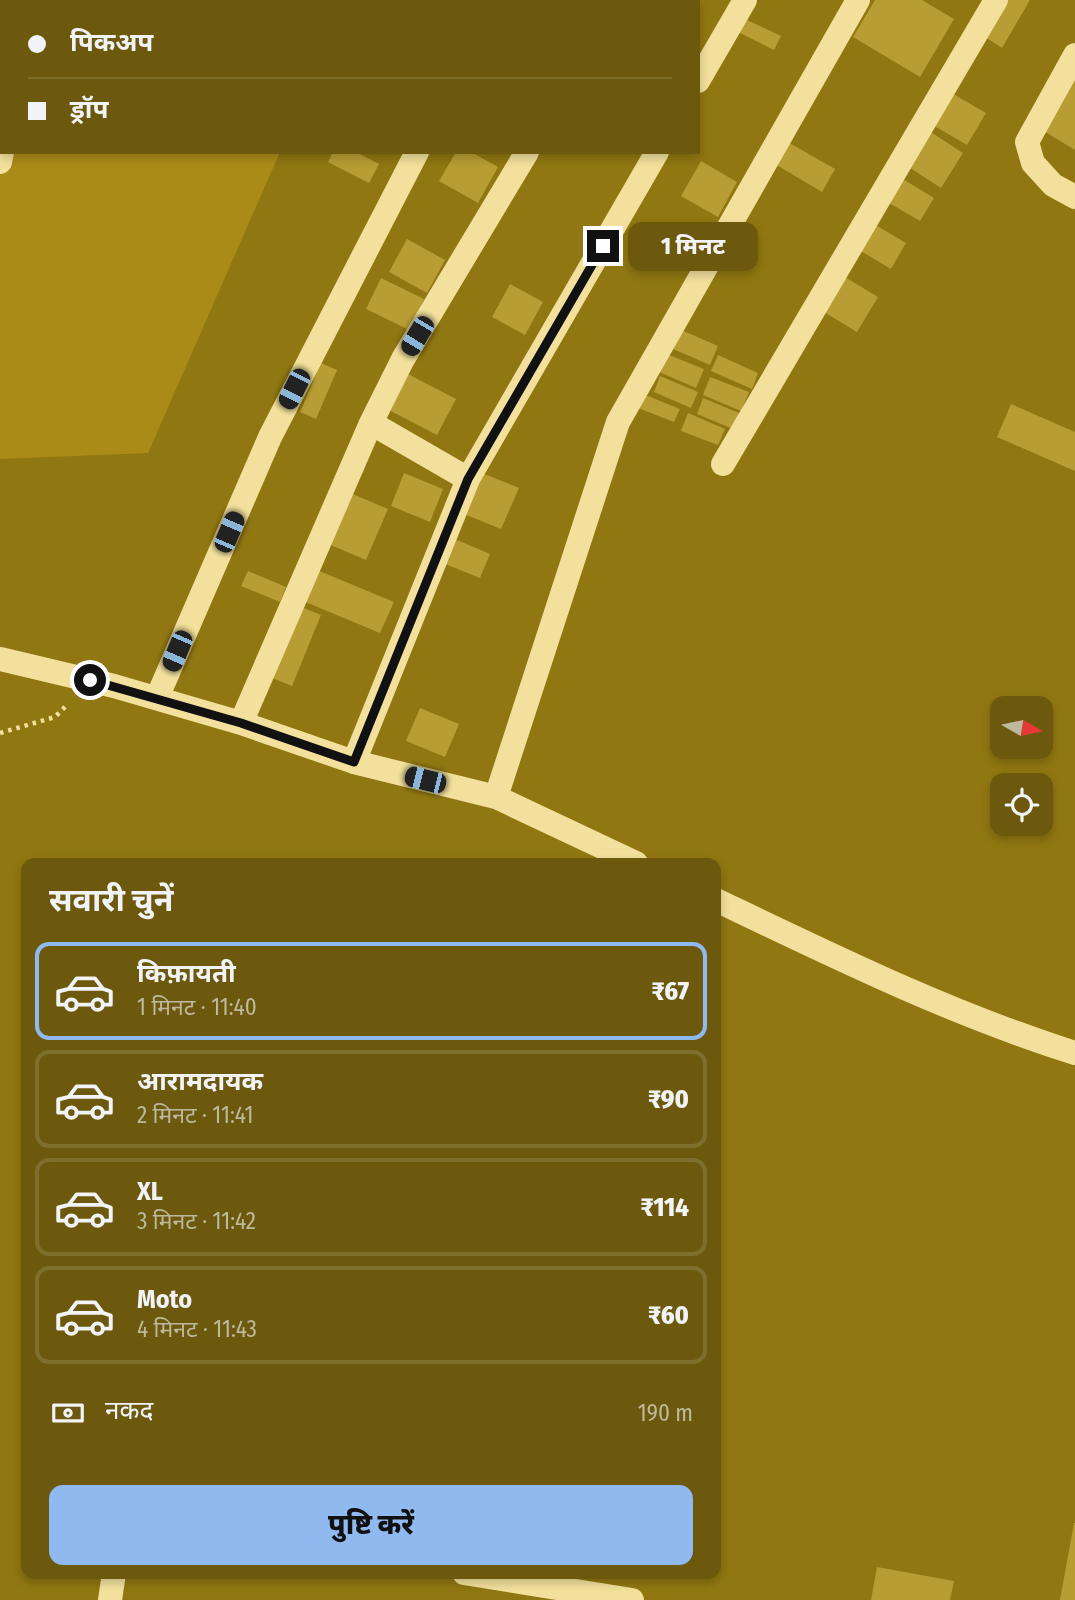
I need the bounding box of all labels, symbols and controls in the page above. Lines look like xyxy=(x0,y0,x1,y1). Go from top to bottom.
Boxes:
text: पिकअप xyxy=(70,27,153,58)
text: ड्रॉप xyxy=(70,94,108,125)
callout: 1 मिनट xyxy=(628,222,757,270)
route end xyxy=(587,230,619,262)
text: 1 मिनट xyxy=(661,232,725,260)
car xyxy=(398,313,437,359)
car xyxy=(276,366,313,412)
car xyxy=(212,509,247,555)
car xyxy=(160,628,195,674)
route start xyxy=(74,664,106,696)
north arrow xyxy=(990,696,1054,760)
map controls xyxy=(990,696,1053,836)
car xyxy=(403,765,448,795)
button: locate xyxy=(990,773,1053,836)
text: सवारी चुनें xyxy=(49,881,173,919)
text: किफ़ायती xyxy=(137,958,236,989)
icon: car xyxy=(53,960,116,1023)
text: ₹67 xyxy=(652,976,689,1007)
text: 1 मिनट · 11:40 xyxy=(137,993,257,1021)
text: आरामदायक xyxy=(137,1066,263,1097)
icon: car xyxy=(53,1068,116,1131)
text: ₹90 xyxy=(648,1084,689,1115)
text: 2 मिनट · 11:41 xyxy=(137,1101,254,1129)
icon: car xyxy=(53,1176,116,1239)
text: XL xyxy=(137,1176,163,1207)
text: ₹114 xyxy=(641,1192,689,1223)
text: 3 मिनट · 11:42 xyxy=(137,1207,256,1235)
icon: car xyxy=(53,1284,116,1347)
text: Moto xyxy=(137,1284,192,1315)
text: ₹60 xyxy=(648,1300,689,1331)
text: 4 मिनट · 11:43 xyxy=(137,1315,257,1343)
icon: cash xyxy=(49,1394,87,1432)
text: नकद xyxy=(105,1395,153,1426)
text: 190 m xyxy=(638,1399,693,1427)
button: पुष्टि करें xyxy=(49,1485,693,1565)

